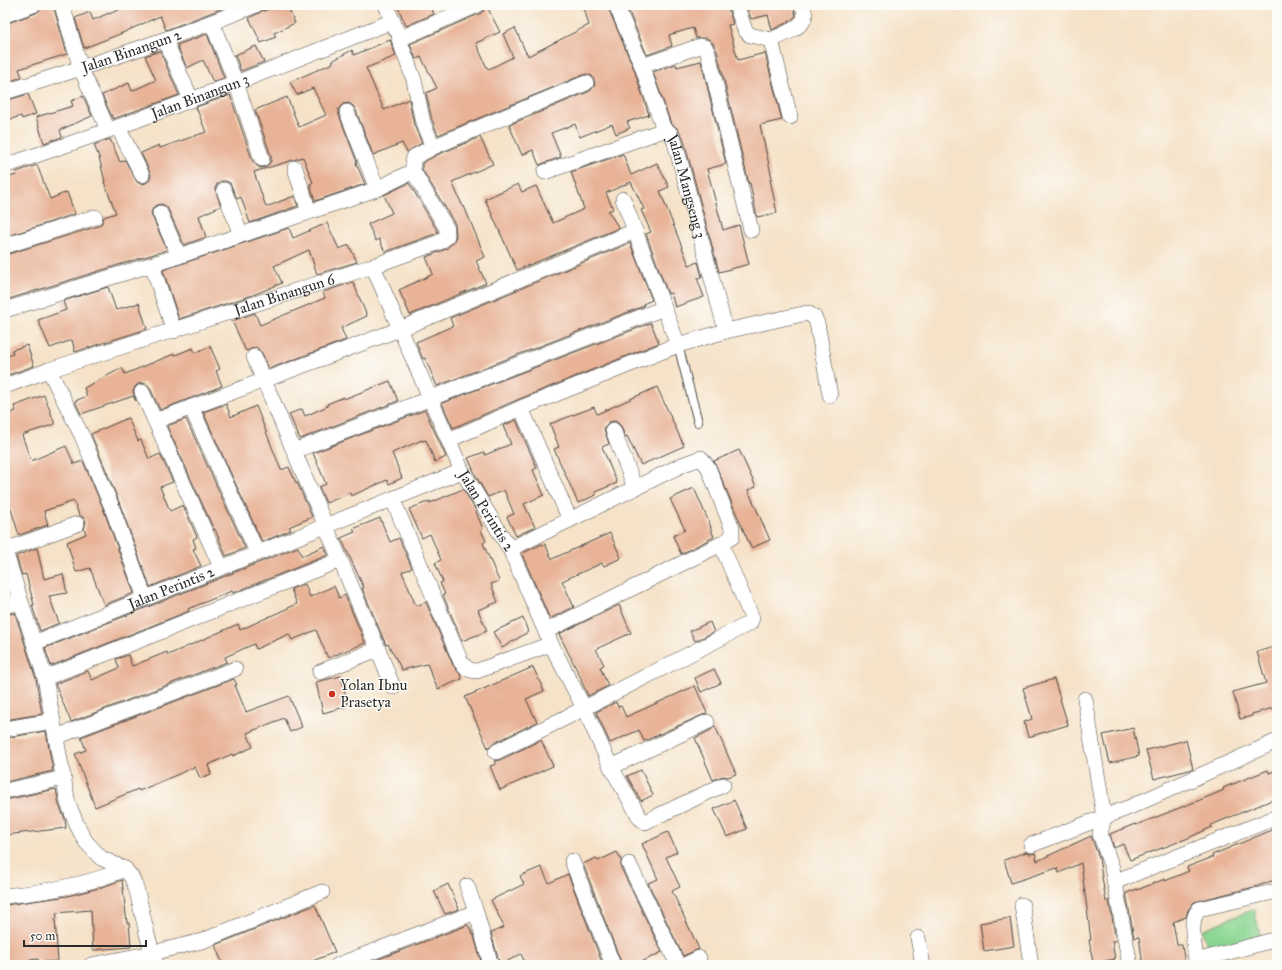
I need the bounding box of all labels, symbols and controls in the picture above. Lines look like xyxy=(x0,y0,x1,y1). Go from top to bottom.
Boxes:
street label: Jalan Binangun 2 xyxy=(77,25,184,78)
street label: Jalan Binangun 3 xyxy=(147,70,251,124)
street label: Jalan Mangseng 3 xyxy=(662,129,709,240)
street label: Jalan Binangun 6 xyxy=(230,270,338,321)
street label: Jalan Perintis 2 xyxy=(453,465,518,555)
street label: Jalan Perintis 2 xyxy=(124,562,218,615)
place label: Yolan Ibnu Prasetya xyxy=(340,676,408,711)
marker: Yolan Ibnu Prasetya xyxy=(327,689,337,699)
scale bar xyxy=(24,922,146,948)
text: 50 m xyxy=(30,929,55,943)

